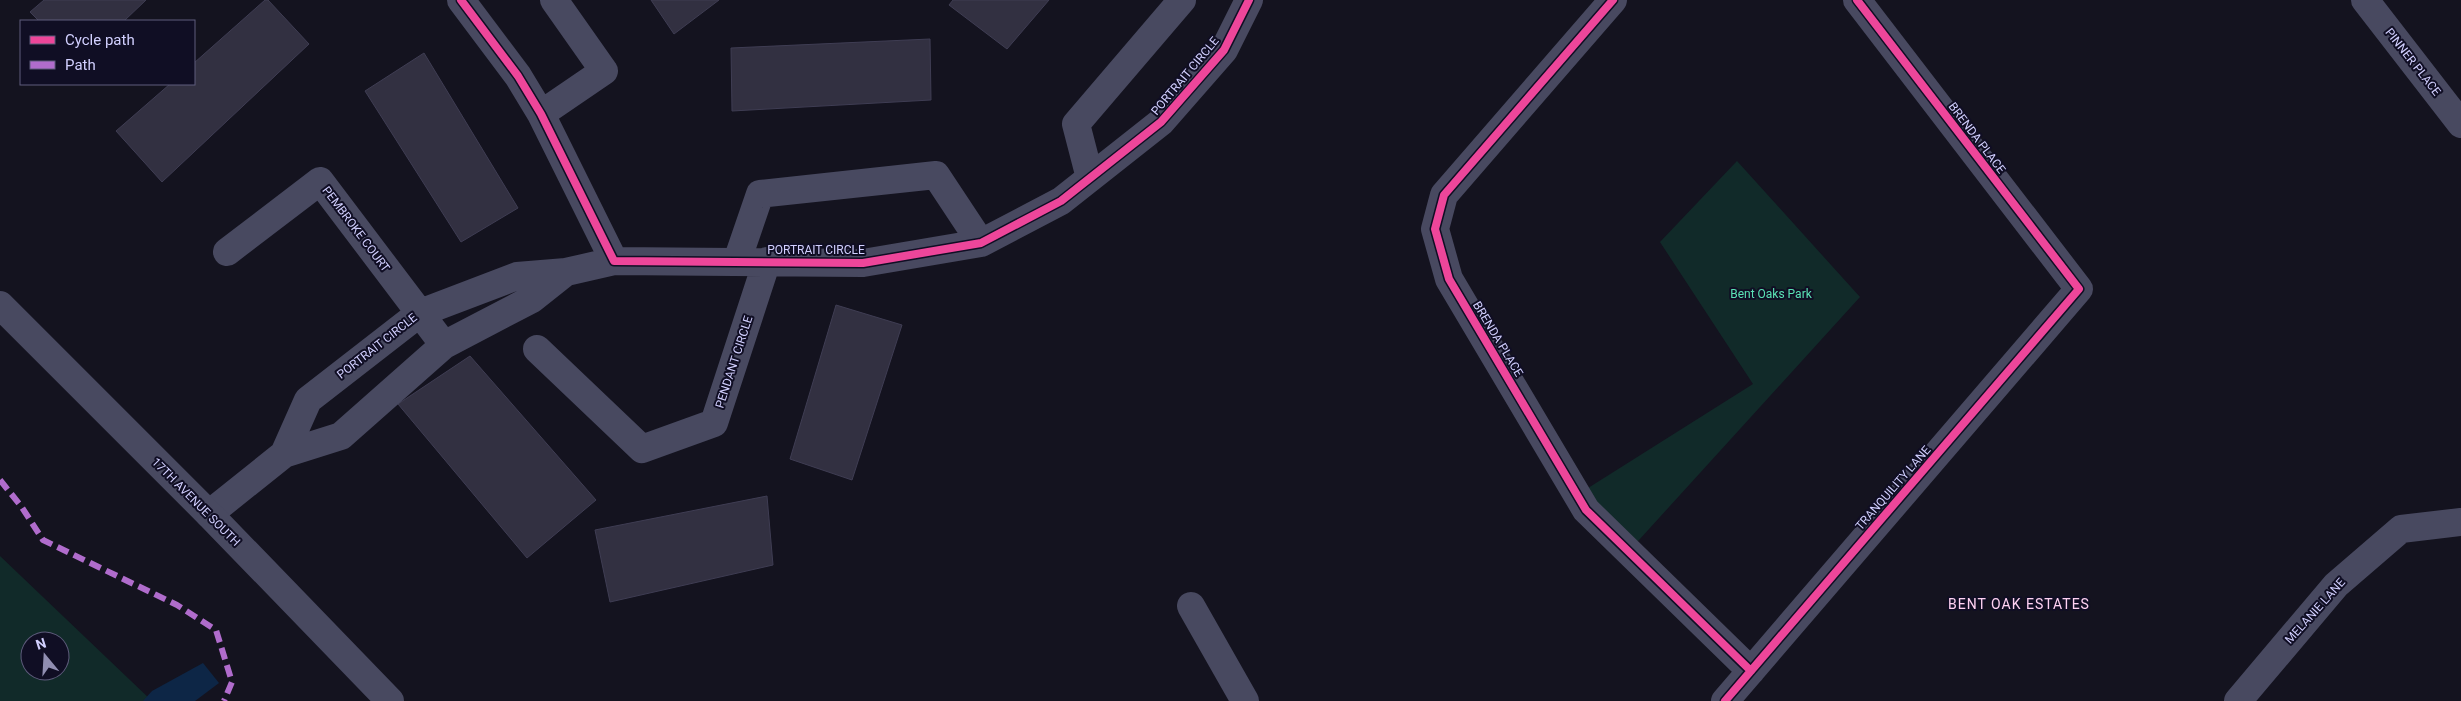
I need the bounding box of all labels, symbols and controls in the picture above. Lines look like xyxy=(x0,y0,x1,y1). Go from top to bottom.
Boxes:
legend xyxy=(20,20,195,85)
street label: PINNER PLACE xyxy=(2382,26,2444,99)
text: Cycle path xyxy=(65,31,135,49)
street label: PORTRAIT CIRCLE xyxy=(1148,34,1222,118)
text: Path xyxy=(65,56,96,74)
street label: BRENDA PLACE xyxy=(1946,100,2008,176)
street label: PEMBROKE COURT xyxy=(319,184,393,274)
street label: PORTRAIT CIRCLE xyxy=(767,243,865,257)
park label: Bent Oaks Park xyxy=(1730,287,1813,301)
street label: BRENDA PLACE xyxy=(1470,299,1526,379)
street label: PORTRAIT CIRCLE xyxy=(334,310,420,382)
street label: PENDANT CIRCLE xyxy=(712,314,756,410)
street label: TRANQUILITY LANE xyxy=(1853,443,1934,533)
street label: 17TH AVENUE SOUTH xyxy=(149,455,243,549)
street label: MELANIE LANE xyxy=(2282,575,2348,647)
district label: BENT OAK ESTATES xyxy=(1948,596,2090,612)
north arrow xyxy=(20,631,70,681)
text: N xyxy=(34,634,48,653)

